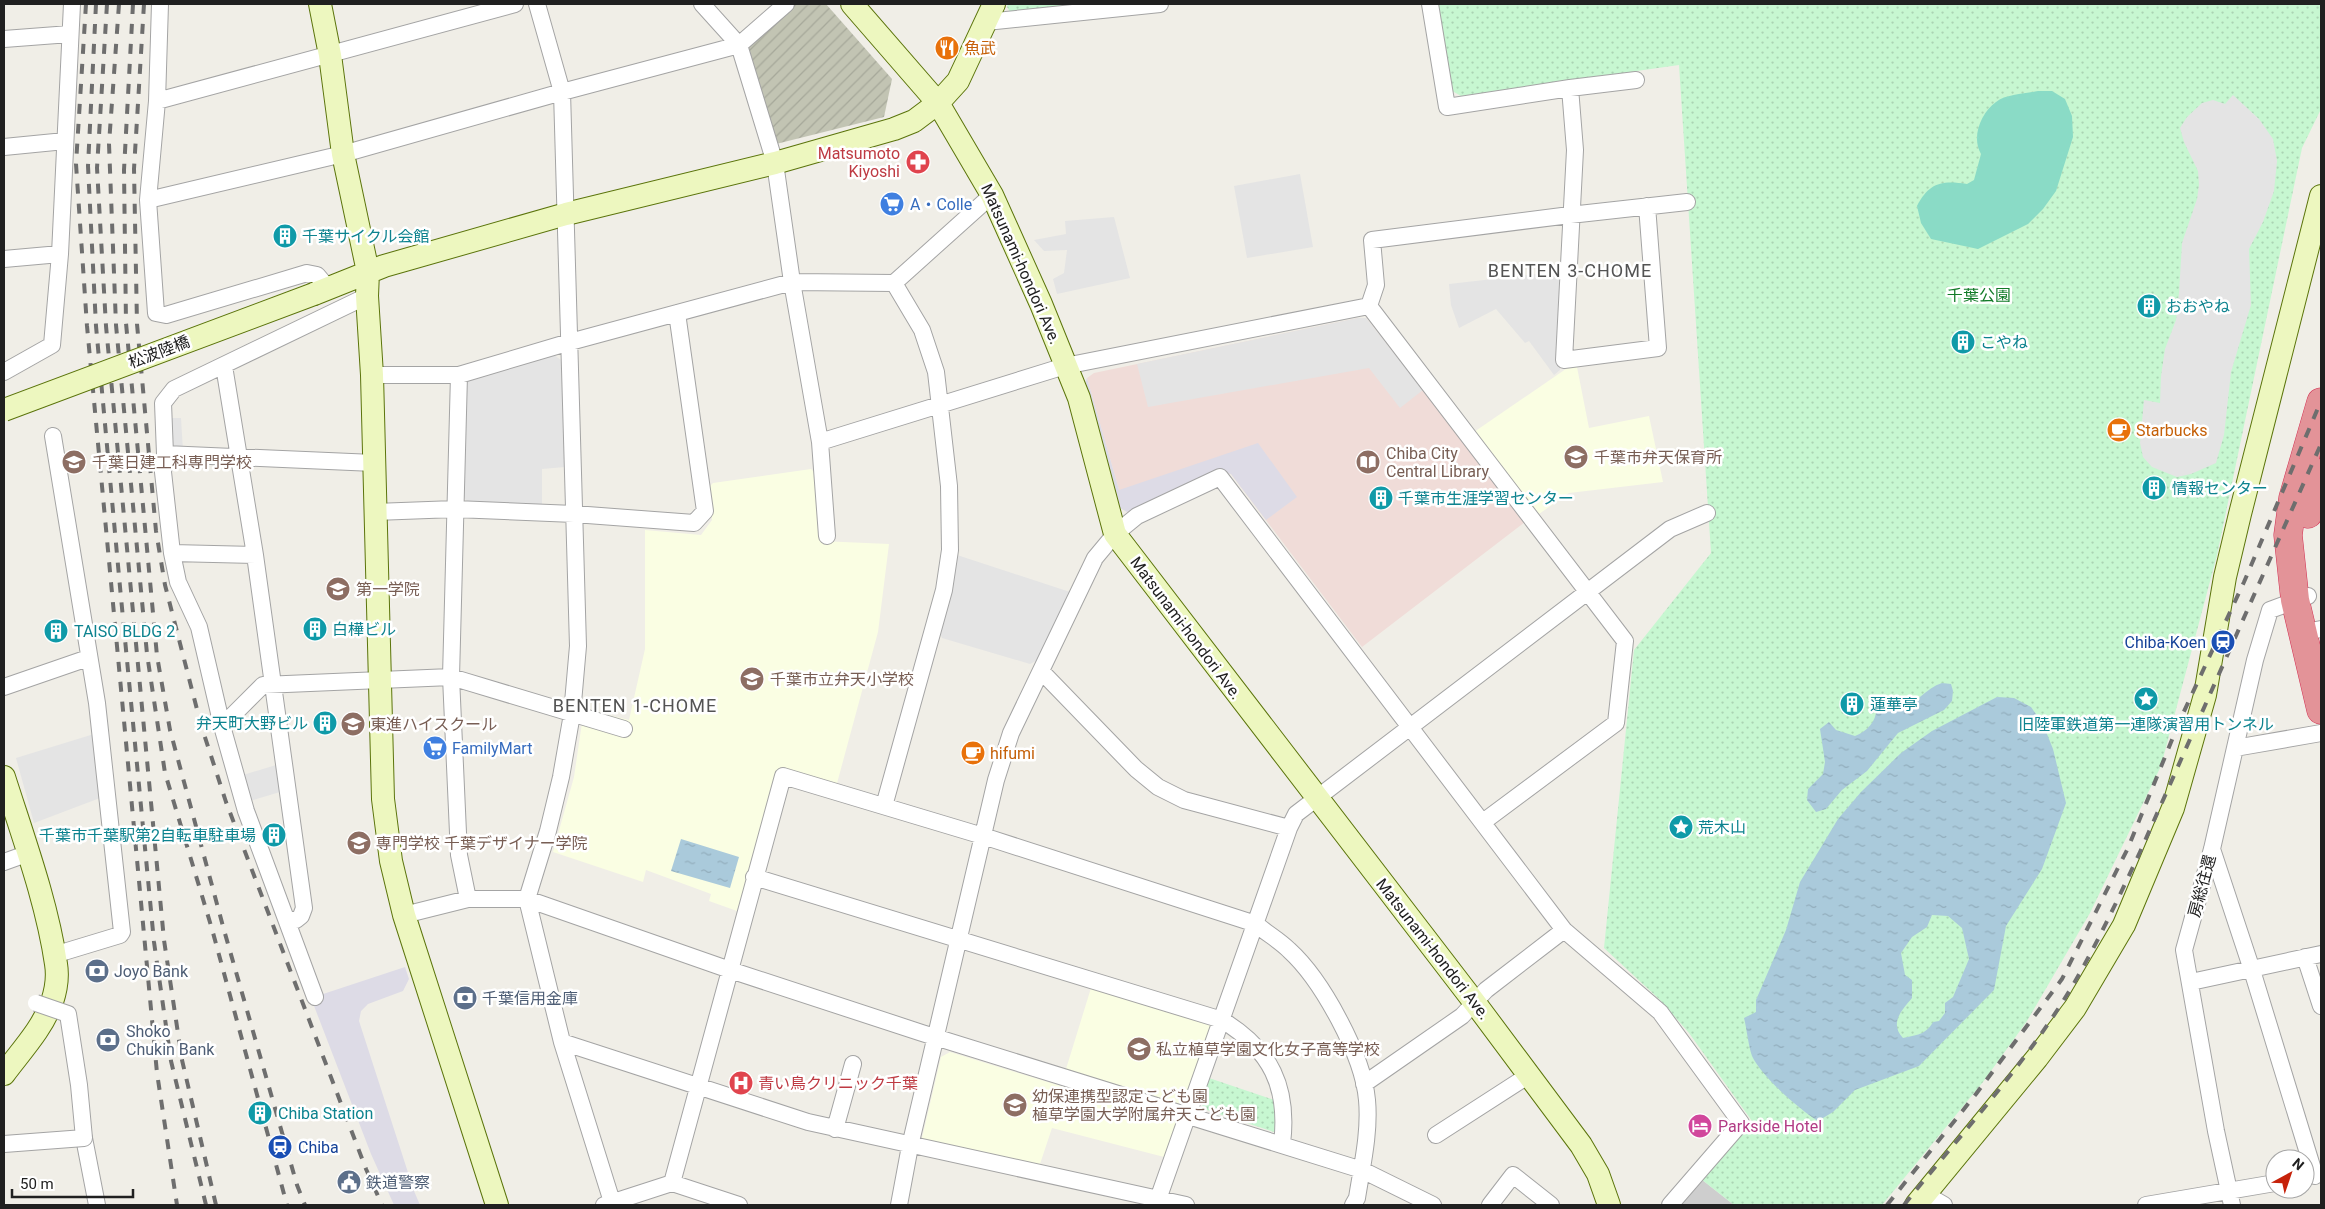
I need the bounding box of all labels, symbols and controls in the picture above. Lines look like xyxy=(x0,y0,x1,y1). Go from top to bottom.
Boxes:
restaurant icon: 魚武 xyxy=(934,35,960,61)
place label: 魚武 xyxy=(964,39,996,58)
place label: Matsumoto Kiyoshi xyxy=(818,144,900,181)
pharmacy icon: Matsumoto Kiyoshi xyxy=(905,149,931,175)
street label: Matsunami-hondori Ave. xyxy=(977,181,1065,347)
supermarket icon: A・Colle xyxy=(879,191,905,217)
place label: A・Colle xyxy=(910,195,972,214)
building icon: 千葉サイクル会館 xyxy=(272,223,298,249)
place label: 千葉サイクル会館 xyxy=(302,227,429,246)
district label: BENTEN 3-CHOME xyxy=(1488,260,1652,281)
park label: 千葉公園 xyxy=(1947,286,2011,305)
building icon: おおやね xyxy=(2136,293,2162,319)
place label: おおやね xyxy=(2166,297,2230,316)
building icon: こやね xyxy=(1950,329,1976,355)
street label: 松波陸橋 xyxy=(126,332,192,372)
place label: こやね xyxy=(1980,333,2028,352)
cafe icon: Starbucks xyxy=(2106,417,2132,443)
place label: Starbucks xyxy=(2136,421,2207,440)
place label: Chiba City Central Library xyxy=(1386,444,1490,481)
school or university icon: 千葉市弁天保育所 xyxy=(1563,444,1589,470)
place label: 千葉市弁天保育所 xyxy=(1594,448,1722,467)
school or university icon: 千葉日建工科専門学校 xyxy=(61,449,87,475)
library icon: Chiba City Central Library xyxy=(1355,449,1381,475)
place label: 千葉日建工科専門学校 xyxy=(92,453,252,472)
building icon: 情報センター xyxy=(2141,475,2167,501)
place label: 情報センター xyxy=(2172,479,2268,498)
building icon: 千葉市生涯学習センター xyxy=(1368,485,1394,511)
place label: 千葉市生涯学習センター xyxy=(1398,489,1574,508)
street label: Matsunami-hondori Ave. xyxy=(1126,553,1246,703)
school or university icon: 第一学院 xyxy=(325,576,351,602)
place label: 第一学院 xyxy=(356,580,420,599)
building icon: 白樺ビル xyxy=(302,616,328,642)
building icon: TAISO BLDG 2 xyxy=(43,618,69,644)
place label: 白樺ビル xyxy=(332,620,396,639)
place label: TAISO BLDG 2 xyxy=(74,622,175,641)
station icon: Chiba-Koen xyxy=(2210,629,2236,655)
place label: Chiba-Koen xyxy=(2125,633,2206,652)
school or university icon: 千葉市立弁天小学校 xyxy=(739,666,765,692)
place label: 千葉市立弁天小学校 xyxy=(770,670,914,689)
place icon: 旧陸軍鉄道第一連隊演習用トンネル xyxy=(2133,686,2159,712)
building icon: 蓮華亭 xyxy=(1839,691,1865,717)
district label: BENTEN 1-CHOME xyxy=(553,695,717,716)
place label: 蓮華亭 xyxy=(1870,695,1918,714)
building icon: 弁天町大野ビル xyxy=(312,710,338,736)
school or university icon: 東進ハイスクール xyxy=(340,711,366,737)
place label: 弁天町大野ビル xyxy=(196,714,308,733)
place label: 東進ハイスクール xyxy=(370,715,497,734)
place label: 旧陸軍鉄道第一連隊演習用トンネル xyxy=(2018,715,2274,734)
supermarket icon: FamilyMart xyxy=(422,735,448,761)
place label: FamilyMart xyxy=(452,739,532,758)
cafe icon: hifumi xyxy=(960,740,986,766)
place label: hifumi xyxy=(990,744,1035,763)
place icon: 荒木山 xyxy=(1668,814,1694,840)
place label: 荒木山 xyxy=(1698,818,1746,837)
building icon: 千葉市千葉駅第2自転車駐車場 xyxy=(261,822,287,848)
place label: 千葉市千葉駅第2自転車駐車場 xyxy=(39,826,256,845)
school or university icon: 専門学校 千葉デザイナー学院 xyxy=(346,830,372,856)
place label: 専門学校 千葉デザイナー学院 xyxy=(376,834,588,853)
street label: 房総往還 xyxy=(2185,853,2219,919)
street label: Matsunami-hondori Ave. xyxy=(1372,875,1494,1023)
bank icon: Joyo Bank xyxy=(84,958,110,984)
place label: Joyo Bank xyxy=(114,962,189,981)
bank icon: 千葉信用金庫 xyxy=(452,985,478,1011)
place label: 千葉信用金庫 xyxy=(482,989,578,1008)
place label: Shoko Chukin Bank xyxy=(126,1022,215,1059)
bank icon: Shoko Chukin Bank xyxy=(95,1027,121,1053)
school or university icon: 私立植草学園文化女子高等学校 xyxy=(1126,1036,1152,1062)
place label: 私立植草学園文化女子高等学校 xyxy=(1156,1040,1380,1059)
hospital icon: 青い鳥クリニック千葉 xyxy=(728,1070,754,1096)
place label: 青い鳥クリニック千葉 xyxy=(758,1074,918,1093)
place label: 幼保連携型認定こども園 植草学園大学附属弁天こども園 xyxy=(1032,1087,1256,1124)
school or university icon: 幼保連携型認定こども園 植草学園大学附属弁天こども園 xyxy=(1002,1092,1028,1118)
building icon: Chiba Station xyxy=(247,1100,273,1126)
place label: Chiba Station xyxy=(278,1104,373,1123)
hotel icon: Parkside Hotel xyxy=(1687,1113,1713,1139)
place label: Parkside Hotel xyxy=(1718,1117,1822,1136)
station icon: Chiba xyxy=(267,1134,293,1160)
place label: Chiba xyxy=(298,1138,339,1157)
north arrow xyxy=(2265,1149,2315,1199)
text: N xyxy=(2289,1155,2307,1173)
scale bar xyxy=(12,1166,134,1198)
public building icon: 鉄道警察 xyxy=(336,1169,362,1195)
place label: 鉄道警察 xyxy=(366,1173,430,1192)
text: 50 m xyxy=(20,1175,54,1193)

